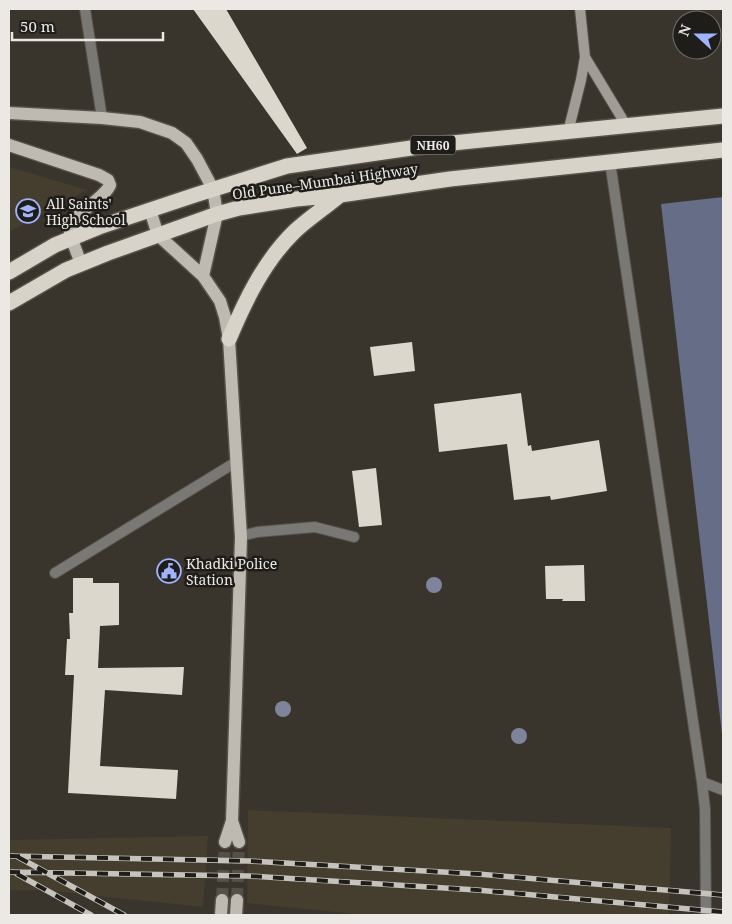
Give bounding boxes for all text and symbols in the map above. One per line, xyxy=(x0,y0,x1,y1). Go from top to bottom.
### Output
scale bar xyxy=(12,10,164,42)
north arrow xyxy=(672,10,722,60)
text: 50 m xyxy=(20,16,55,36)
text: N xyxy=(674,22,695,39)
road number: NH60 xyxy=(410,136,456,154)
street label: Old Pune–Mumbai Highway xyxy=(231,159,419,203)
place label: All Saints' High School xyxy=(46,194,126,229)
school or university icon: All Saints' High School xyxy=(15,198,41,224)
place label: Khadki Police Station xyxy=(186,554,277,589)
public building icon: Khadki Police Station xyxy=(156,558,182,584)

